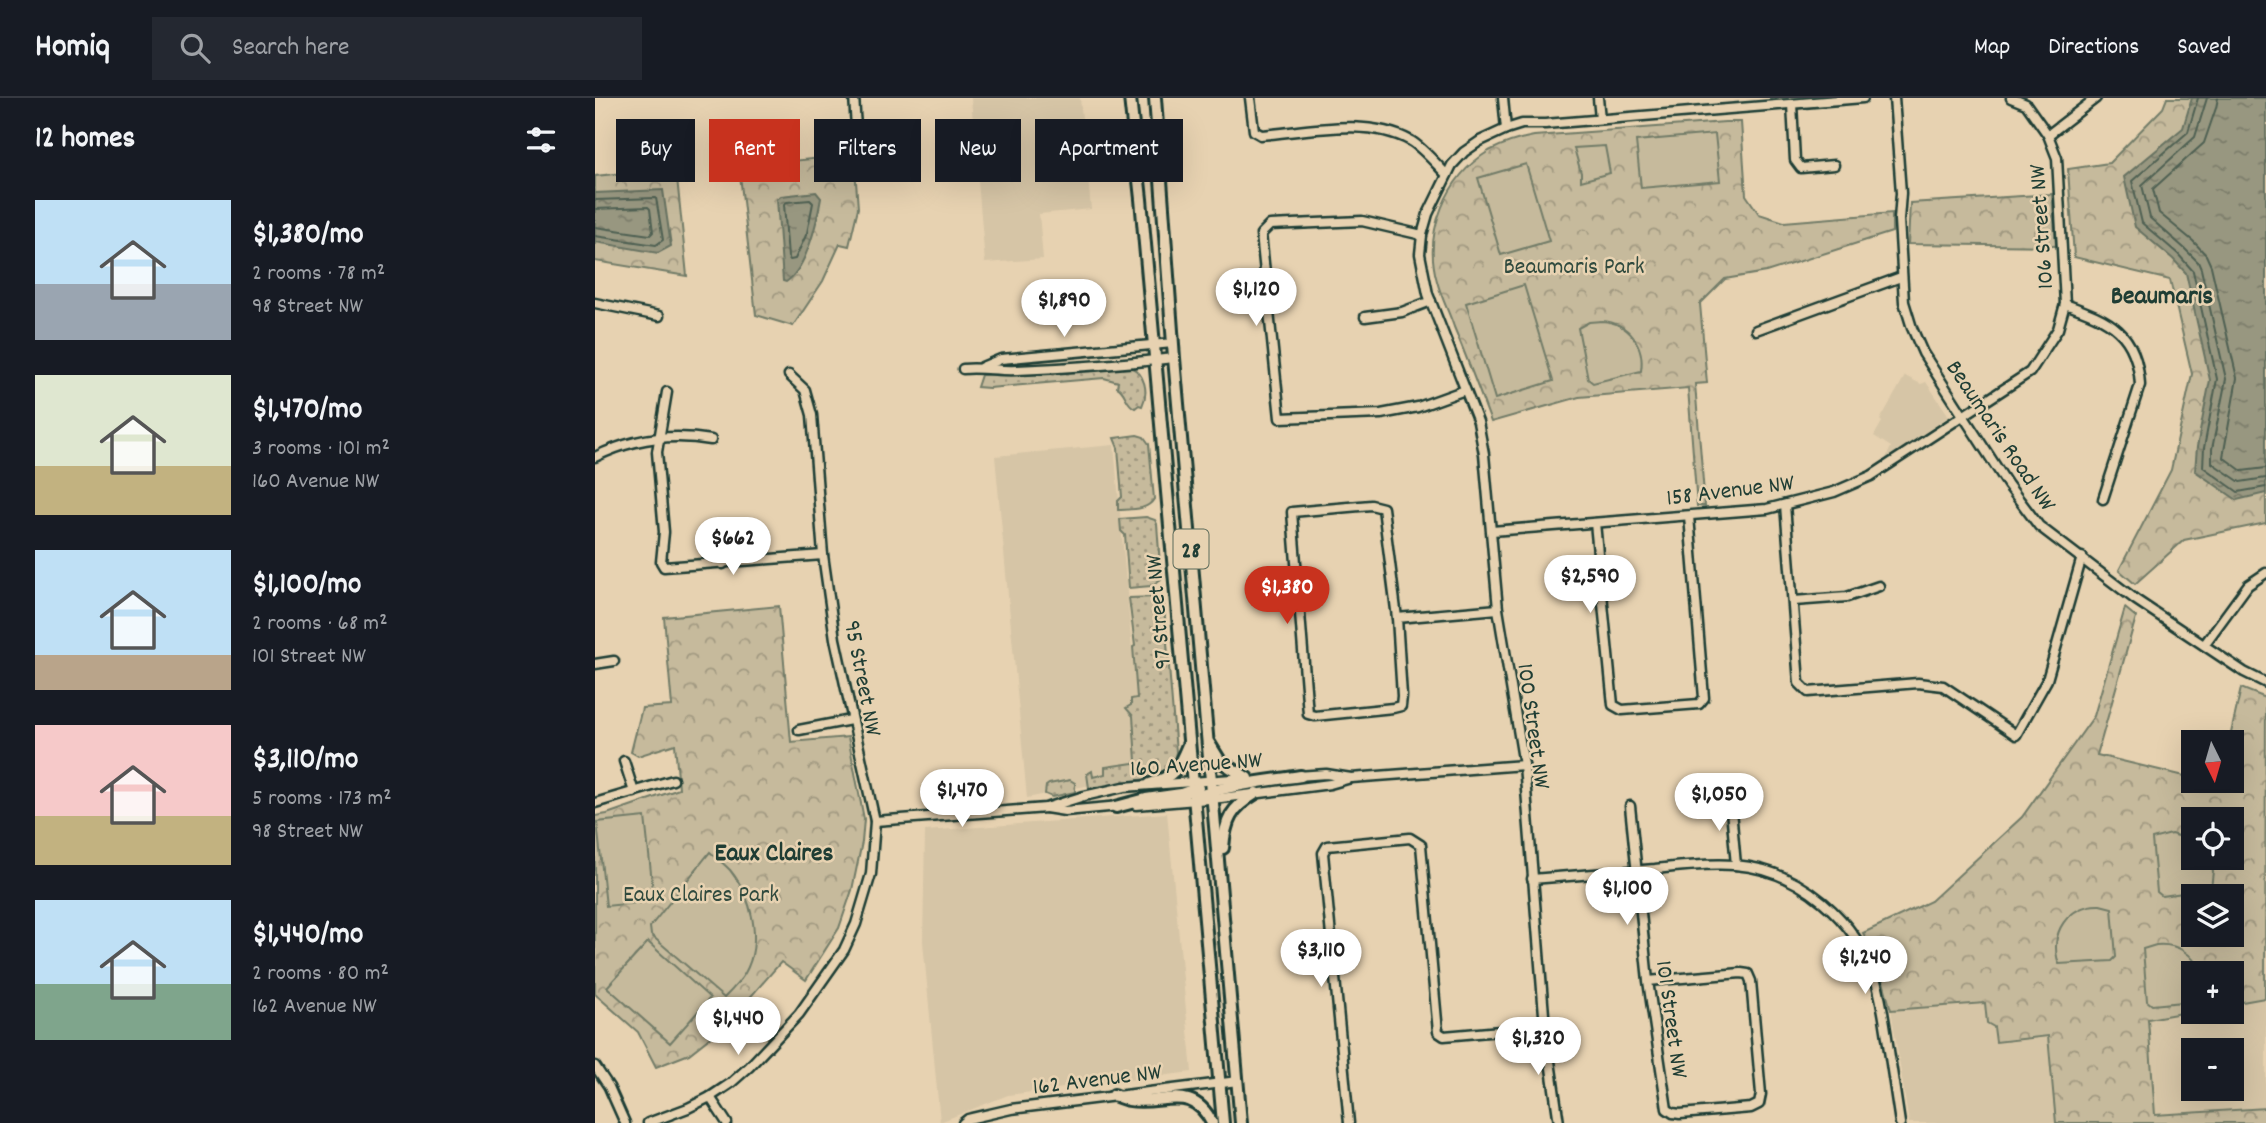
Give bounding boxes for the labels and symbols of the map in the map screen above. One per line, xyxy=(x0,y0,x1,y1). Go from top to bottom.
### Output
street label: 106 Street NW xyxy=(2022,163,2064,290)
park label: Beaumaris Park xyxy=(1503,251,1645,285)
pin: $1,120 xyxy=(1199,268,1313,328)
district label: Beaumaris xyxy=(2111,279,2213,316)
pin: $1,890 xyxy=(1007,280,1121,339)
street label: Beaumaris Road NW xyxy=(1936,354,2063,519)
street label: 158 Avenue NW xyxy=(1665,467,1796,517)
pin: $662 xyxy=(692,518,774,577)
road number: 28 xyxy=(1173,530,1209,569)
street label: 97 Street NW xyxy=(1138,553,1182,671)
pin: $2,590 xyxy=(1533,556,1647,615)
pin: $1,380 xyxy=(1230,566,1344,626)
street label: 95 Street NW xyxy=(833,618,889,739)
street label: 100 Street NW xyxy=(1506,661,1558,792)
north arrow xyxy=(2181,730,2243,793)
street label: 160 Avenue NW xyxy=(1129,744,1264,788)
pin: $1,470 xyxy=(905,770,1019,829)
pin: $1,050 xyxy=(1662,774,1776,833)
district label: Eaux Claires xyxy=(715,836,833,873)
pin: $1,100 xyxy=(1570,868,1684,927)
park label: Eaux Claires Park xyxy=(623,879,779,913)
pin: $3,110 xyxy=(1264,930,1378,989)
pin: $1,240 xyxy=(1808,936,1922,996)
street label: 101 Street NW xyxy=(1645,958,1695,1081)
pin: $1,440 xyxy=(681,998,795,1057)
pin: $1,320 xyxy=(1481,1018,1595,1077)
street label: 162 Avenue NW xyxy=(1031,1056,1164,1106)

